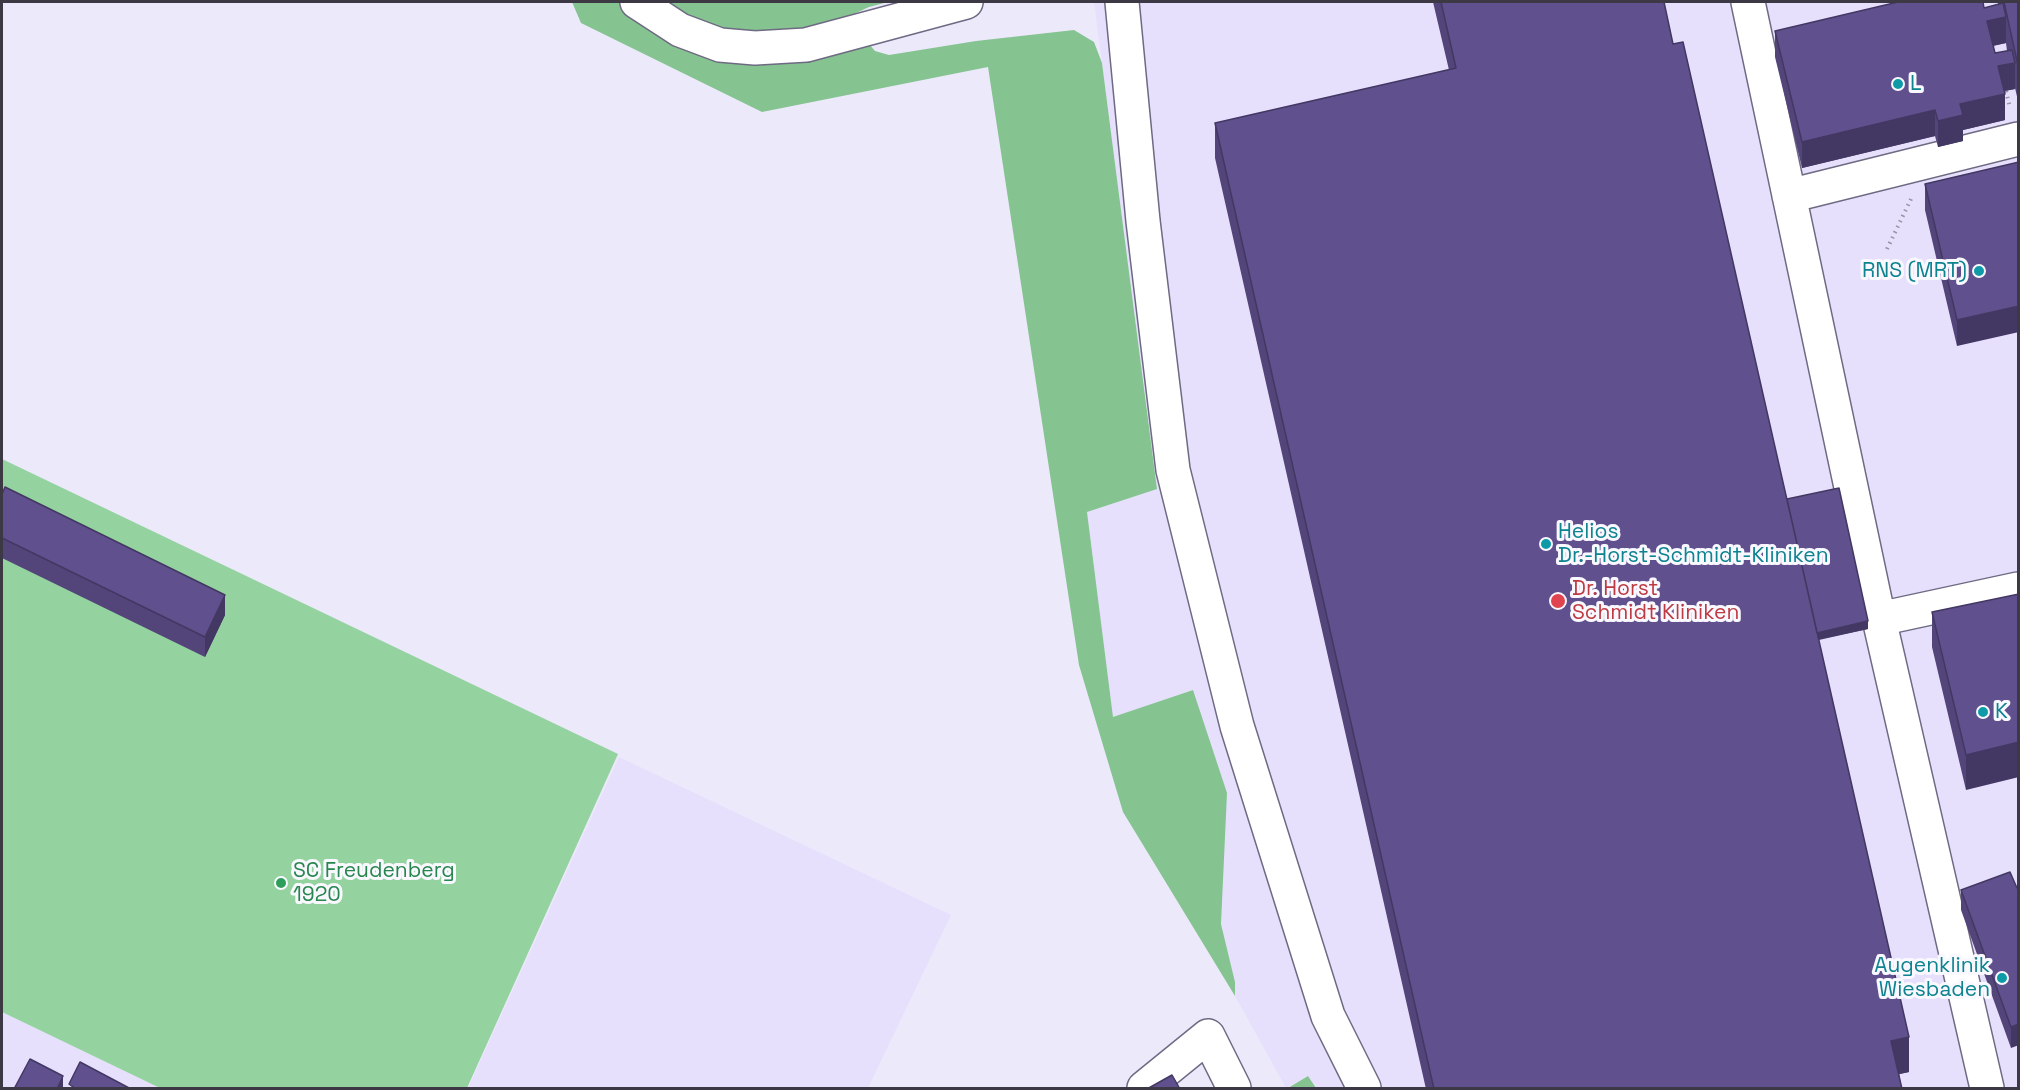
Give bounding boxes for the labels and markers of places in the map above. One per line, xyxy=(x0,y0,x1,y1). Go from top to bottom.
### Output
place label: L xyxy=(1910,71,1921,97)
marker: L xyxy=(1891,77,1905,91)
place label: RNS (MRT) xyxy=(1862,258,1967,284)
marker: RNS (MRT) xyxy=(1972,264,1986,278)
place label: Helios Dr.-Horst-Schmidt-Kliniken xyxy=(1558,519,1829,569)
marker: Helios Dr.-Horst-Schmidt-Kliniken xyxy=(1539,537,1553,551)
place label: Dr. Horst Schmidt Kliniken xyxy=(1572,576,1739,626)
marker: Dr. Horst Schmidt Kliniken xyxy=(1549,592,1567,610)
place label: K xyxy=(1995,699,2008,725)
marker: K xyxy=(1976,705,1990,719)
place label: SC Freudenberg 1920 xyxy=(293,858,455,908)
marker: SC Freudenberg 1920 xyxy=(274,876,288,890)
place label: Augenklinik Wiesbaden xyxy=(1874,953,1990,1003)
marker: Augenklinik Wiesbaden xyxy=(1995,971,2009,985)

